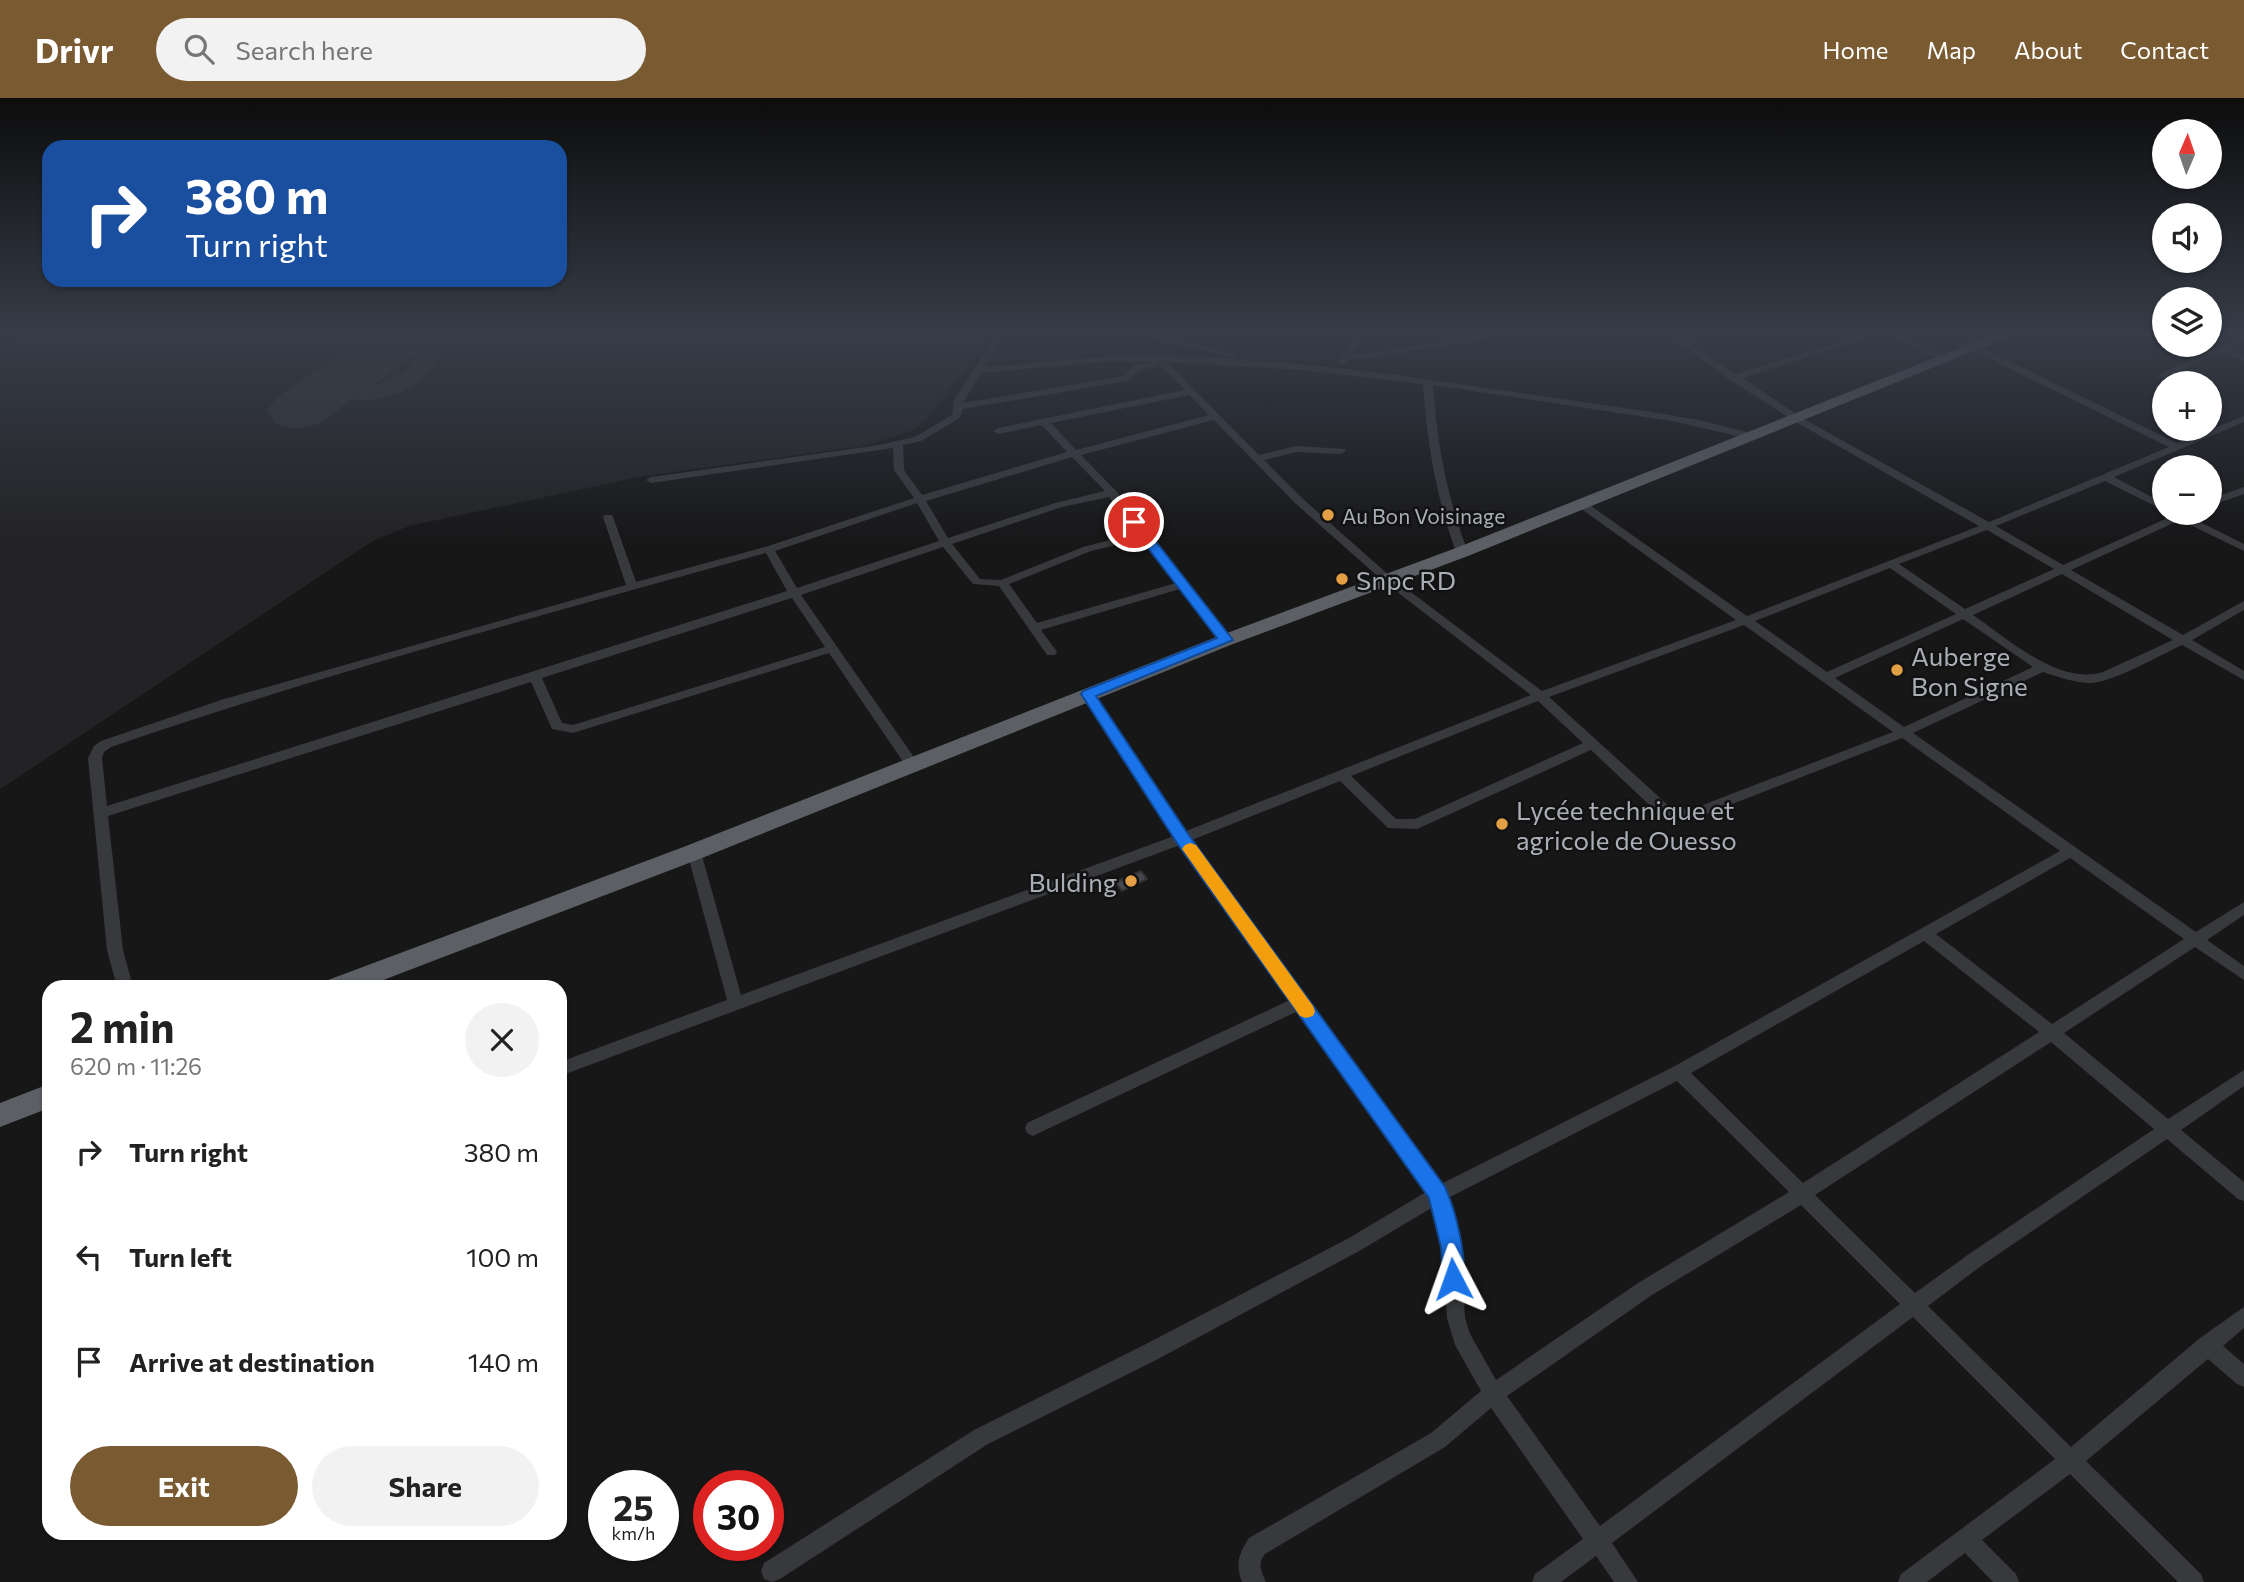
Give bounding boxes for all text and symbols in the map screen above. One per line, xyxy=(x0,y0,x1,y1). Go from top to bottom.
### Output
search box xyxy=(156,18,646,81)
text: Drivr xyxy=(35,29,114,70)
icon: search xyxy=(180,30,218,68)
text: Search here xyxy=(236,34,373,65)
text: Home xyxy=(1823,35,1889,64)
text: Map xyxy=(1927,35,1976,64)
text: About xyxy=(2014,35,2082,64)
text: Contact xyxy=(2120,35,2209,64)
north arrow xyxy=(2152,119,2222,189)
map controls xyxy=(2152,119,2222,525)
text: 380 m xyxy=(185,164,329,224)
icon: right xyxy=(70,168,161,259)
button: sound xyxy=(2152,203,2222,273)
text: Turn right xyxy=(185,224,328,264)
button: layers xyxy=(2152,287,2222,357)
button: + xyxy=(2152,371,2222,441)
button: − xyxy=(2152,455,2222,525)
pin xyxy=(1104,492,1164,552)
icon: arrive xyxy=(1115,503,1153,541)
place label: Au Bon Voisinage xyxy=(1342,503,1505,528)
marker: Au Bon Voisinage xyxy=(1320,507,1336,523)
place label: Snpc RD xyxy=(1356,564,1456,595)
marker: Snpc RD xyxy=(1334,571,1350,587)
place label: Auberge Bon Signe xyxy=(1911,640,2028,701)
marker: Auberge Bon Signe xyxy=(1889,662,1905,678)
place label: Lycée technique et agricole de Ouesso xyxy=(1516,794,1737,855)
marker: Lycée technique et agricole de Ouesso xyxy=(1494,816,1510,832)
place label: Bulding xyxy=(1028,866,1117,897)
marker: Bulding xyxy=(1123,873,1139,889)
text: 2 min xyxy=(70,1000,175,1052)
button: close xyxy=(465,1003,539,1077)
text: 620 m · 11:26 xyxy=(70,1052,202,1080)
icon: right xyxy=(70,1133,108,1171)
text: Turn right xyxy=(129,1136,248,1167)
text: 380 m xyxy=(464,1136,539,1167)
icon: left xyxy=(70,1238,108,1276)
text: Turn left xyxy=(129,1241,232,1272)
text: 100 m xyxy=(466,1241,539,1272)
position arrow xyxy=(1416,1242,1490,1316)
icon: arrive xyxy=(70,1343,108,1381)
text: Arrive at destination xyxy=(129,1346,375,1377)
text: 140 m xyxy=(468,1346,539,1377)
button: Exit xyxy=(70,1446,298,1526)
button: Share xyxy=(312,1446,539,1526)
speed limit sign: 30 xyxy=(693,1470,784,1561)
text: 25 xyxy=(613,1485,654,1528)
text: km/h xyxy=(612,1522,655,1544)

